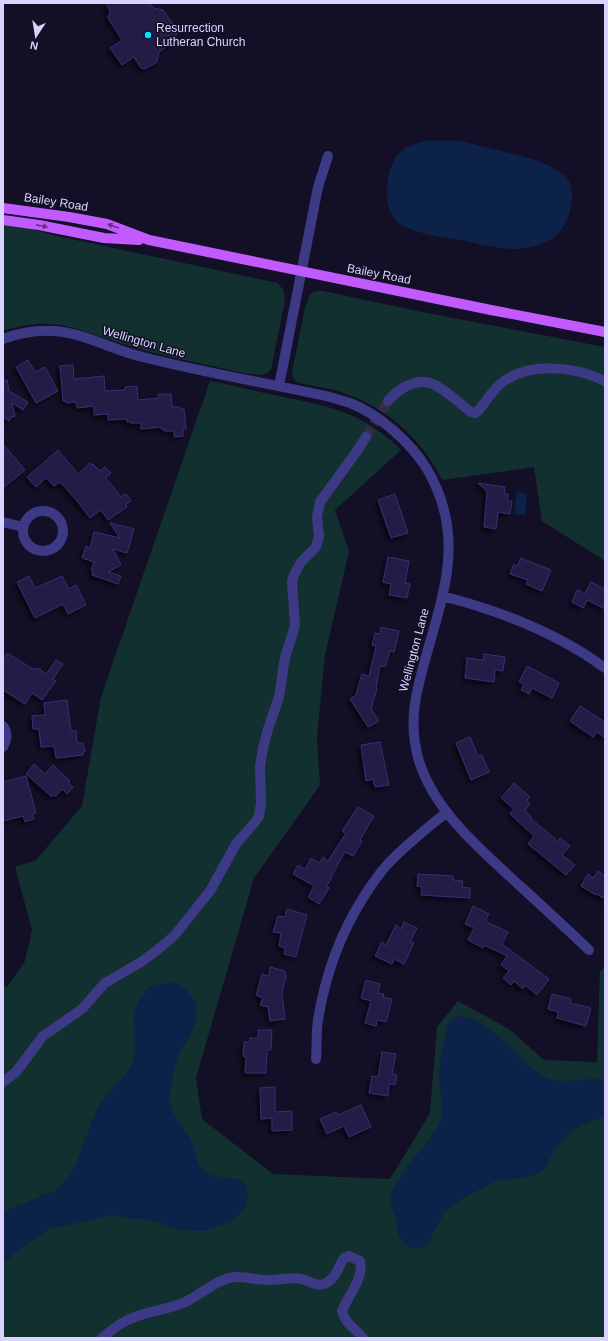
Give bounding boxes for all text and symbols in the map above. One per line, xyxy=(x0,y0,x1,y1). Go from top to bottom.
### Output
north arrow xyxy=(16,16,56,56)
place label: Resurrection Lutheran Church xyxy=(156,21,245,49)
marker: Resurrection Lutheran Church xyxy=(143,30,153,40)
text: N xyxy=(29,39,39,52)
street label: Bailey Road xyxy=(23,190,89,214)
one-way arrow xyxy=(35,223,48,229)
one-way arrow xyxy=(106,223,118,229)
street label: Bailey Road xyxy=(346,261,412,287)
street label: Wellington Lane xyxy=(101,323,187,361)
street label: Wellington Lane xyxy=(396,606,432,693)

